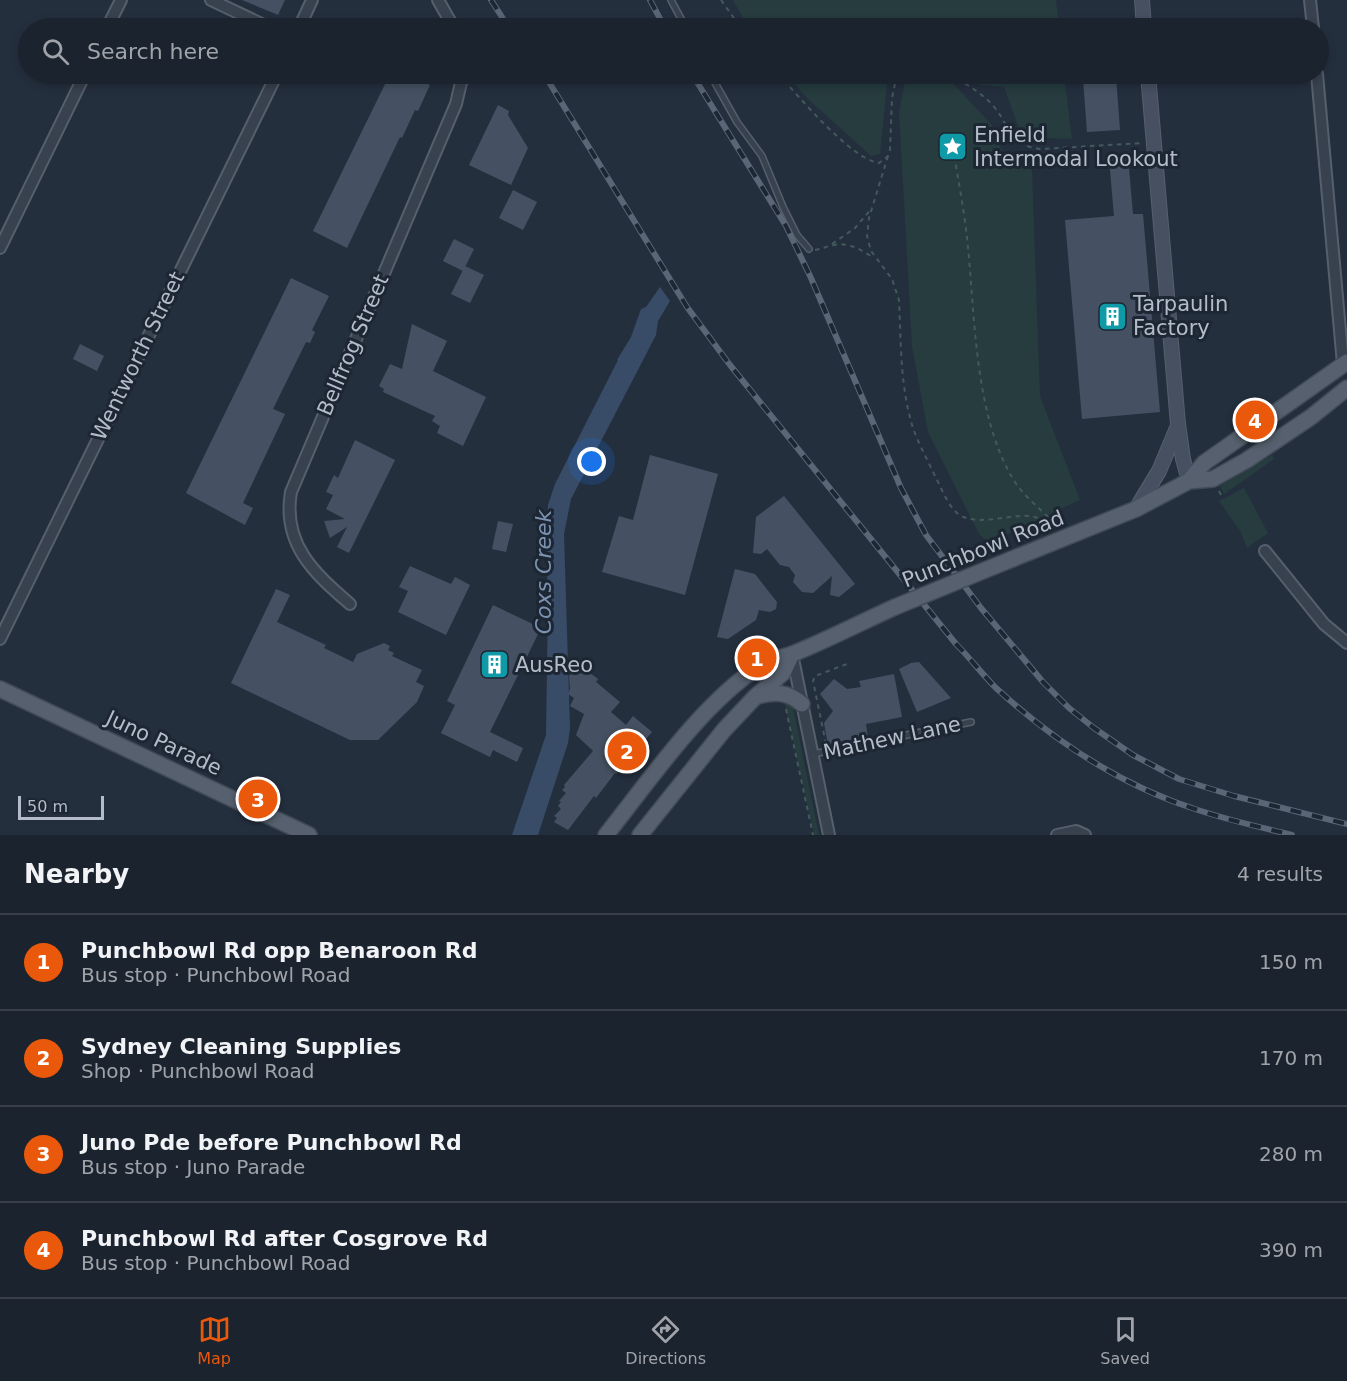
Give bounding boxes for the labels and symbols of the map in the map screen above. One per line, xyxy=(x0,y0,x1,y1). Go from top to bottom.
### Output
place label: Enfield Intermodal Lookout xyxy=(974,123,1178,171)
place icon: Enfield Intermodal Lookout xyxy=(937,131,969,163)
street label: Wentworth Street xyxy=(87,268,189,444)
street label: Bellfrog Street xyxy=(312,271,394,419)
place label: Tarpaulin Factory xyxy=(1132,292,1228,340)
building icon: Tarpaulin Factory xyxy=(1096,300,1128,332)
pin: 4 xyxy=(1236,398,1274,442)
your location xyxy=(577,447,606,476)
street label: Punchbowl Road xyxy=(899,506,1067,592)
water label: Coxs Creek xyxy=(531,508,556,634)
pin: 1 xyxy=(738,636,777,680)
building icon: AusReo xyxy=(478,649,510,681)
place label: AusReo xyxy=(515,653,593,677)
street label: Juno Parade xyxy=(101,705,226,780)
street label: Mathew Lane xyxy=(821,712,963,764)
pin: 2 xyxy=(608,728,646,774)
pin: 3 xyxy=(238,776,278,822)
scale bar xyxy=(18,793,104,820)

